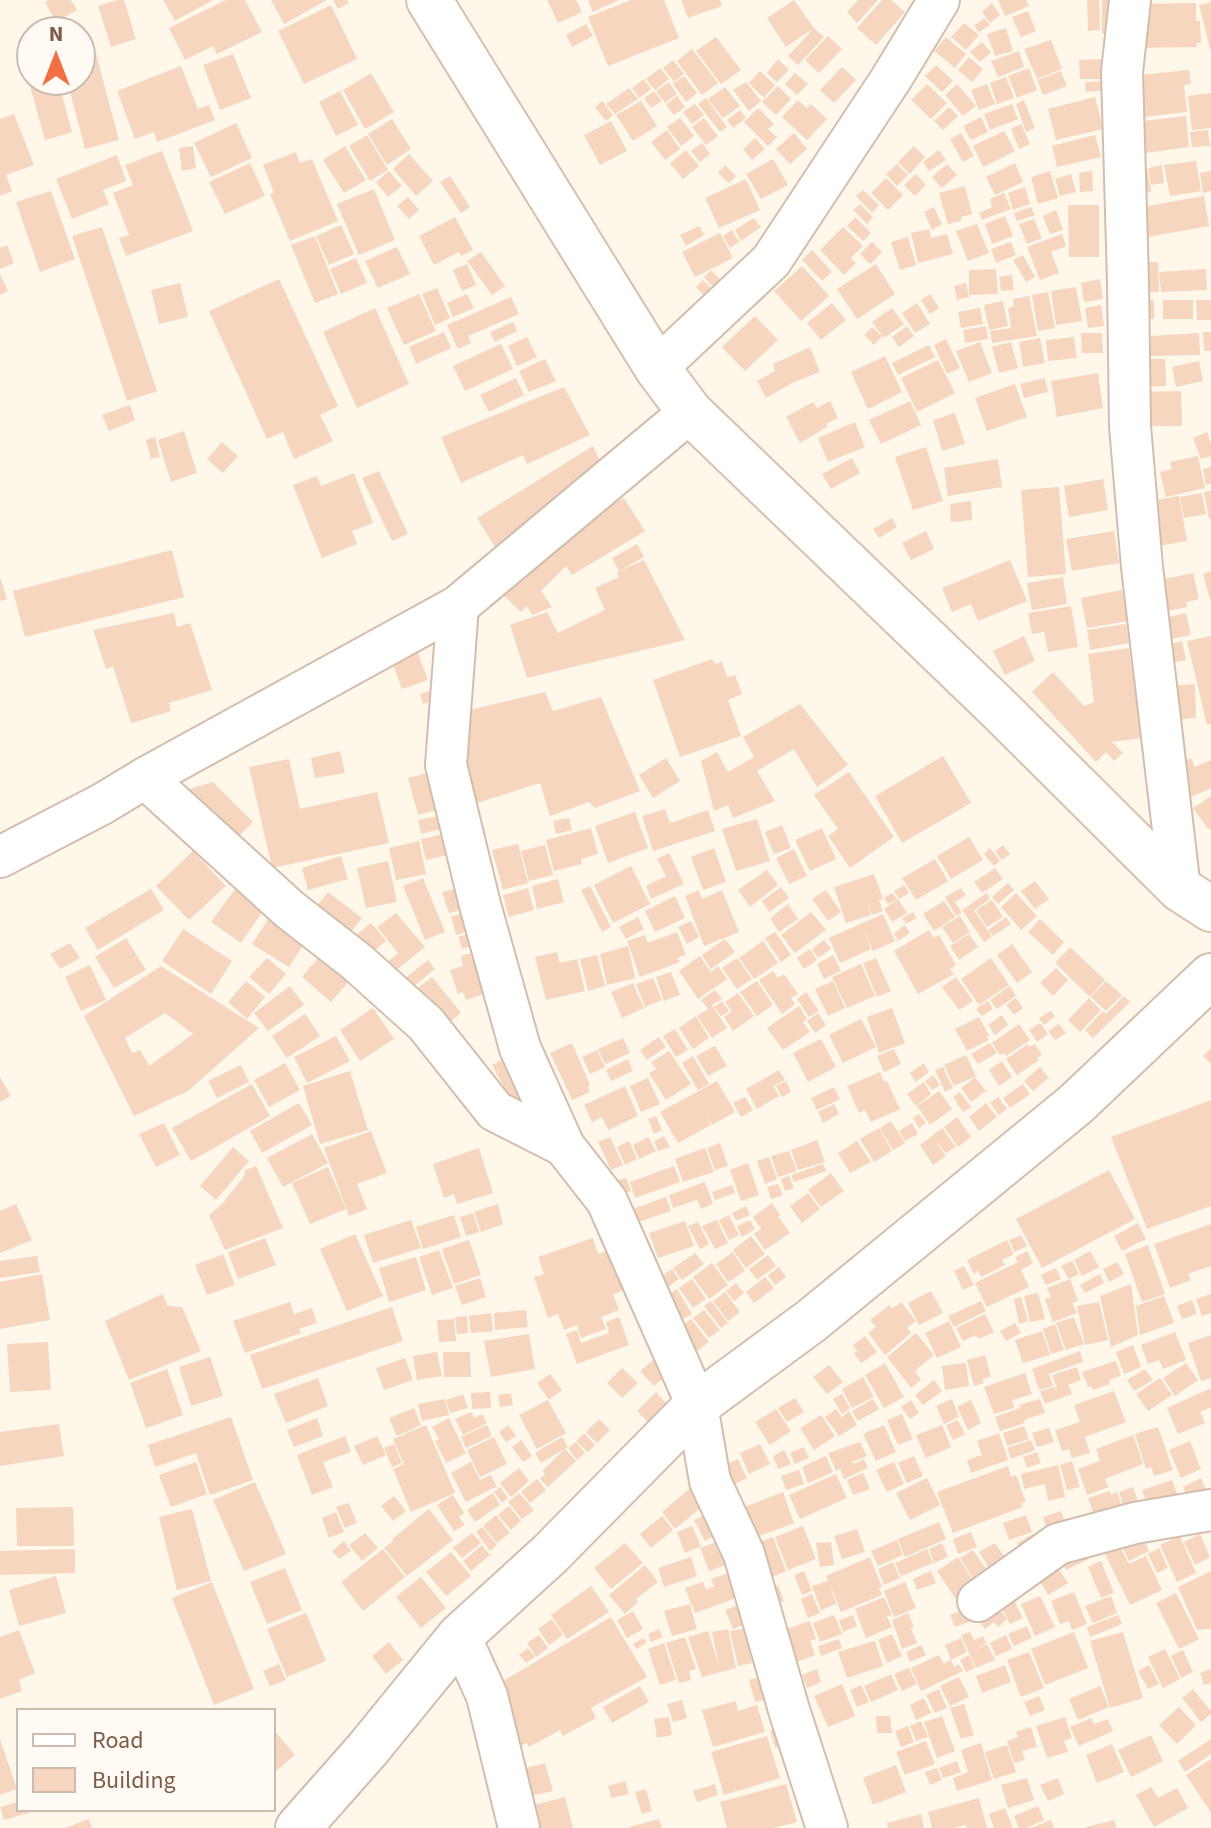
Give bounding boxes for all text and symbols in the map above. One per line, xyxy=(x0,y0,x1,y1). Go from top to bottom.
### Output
north arrow xyxy=(16,16,96,96)
text: N xyxy=(49,18,63,50)
legend xyxy=(16,1708,276,1812)
text: Road xyxy=(92,1723,144,1758)
text: Building xyxy=(92,1763,176,1798)

